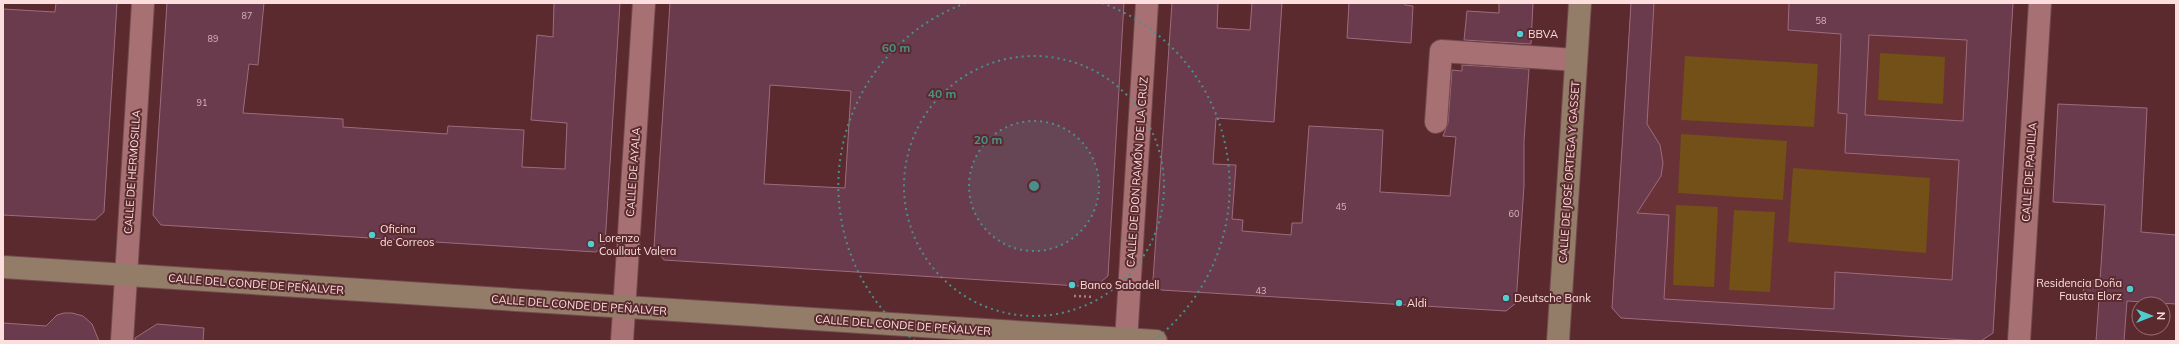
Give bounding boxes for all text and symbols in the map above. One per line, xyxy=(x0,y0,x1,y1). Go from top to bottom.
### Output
house number: 87 xyxy=(242,10,252,21)
house number: 58 xyxy=(1816,15,1826,26)
place label: BBVA xyxy=(1528,27,1558,41)
marker: BBVA xyxy=(1515,29,1525,39)
house number: 89 xyxy=(208,33,218,44)
text: 60 m xyxy=(882,40,910,55)
street label: CALLE DE DON RAMÓN DE LA CRUZ xyxy=(1123,76,1151,268)
street label: CALLE DE JOSÉ ORTEGA Y GASSET xyxy=(1556,80,1582,264)
text: 40 m xyxy=(928,86,956,101)
house number: 91 xyxy=(197,97,207,108)
street label: CALLE DE HERMOSILLA xyxy=(121,110,143,234)
street label: CALLE DE PADILLA xyxy=(2019,122,2039,222)
street label: CALLE DE AYALA xyxy=(623,127,643,217)
text: 20 m xyxy=(974,132,1002,147)
centre of rings xyxy=(1027,179,1041,193)
house number: 45 xyxy=(1336,201,1347,212)
house number: 60 xyxy=(1509,208,1519,219)
place label: Oficina de Correos xyxy=(380,222,435,249)
marker: Oficina de Correos xyxy=(367,230,377,240)
place label: Lorenzo Coullaut Valera xyxy=(599,231,676,258)
marker: Lorenzo Coullaut Valera xyxy=(586,239,596,249)
street label: CALLE DEL CONDE DE PEÑALVER xyxy=(168,271,345,297)
place label: Residencia Doña Fausta Elorz xyxy=(2036,276,2122,303)
place label: Banco Sabadell xyxy=(1080,278,1160,292)
marker: Banco Sabadell xyxy=(1067,280,1077,290)
marker: Residencia Doña Fausta Elorz xyxy=(2125,284,2135,294)
house number: 43 xyxy=(1256,285,1266,296)
place label: Deutsche Bank xyxy=(1514,291,1591,305)
street label: CALLE DEL CONDE DE PEÑALVER xyxy=(491,292,668,318)
marker: Deutsche Bank xyxy=(1501,293,1511,303)
place label: Aldi xyxy=(1407,296,1427,310)
north arrow xyxy=(2131,296,2171,336)
marker: Aldi xyxy=(1394,298,1404,308)
street label: CALLE DEL CONDE DE PEÑALVER xyxy=(815,312,992,338)
text: N xyxy=(2154,312,2168,320)

